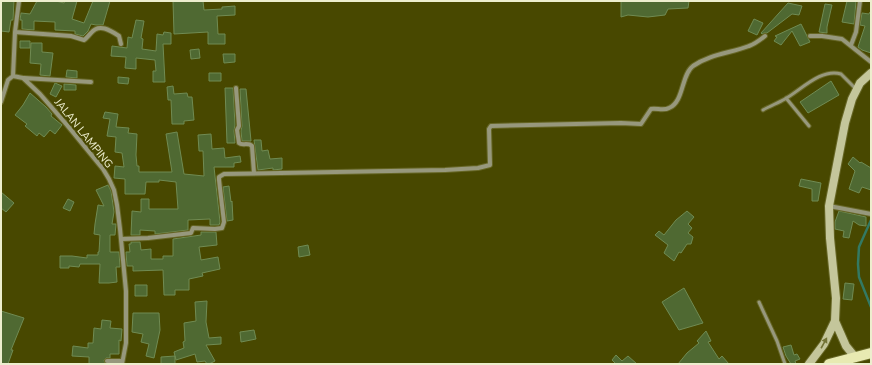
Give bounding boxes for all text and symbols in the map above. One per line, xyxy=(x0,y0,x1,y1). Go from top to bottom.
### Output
street label: JALAN LAMPING xyxy=(50,95,116,171)
one-way arrow xyxy=(820,338,827,349)

